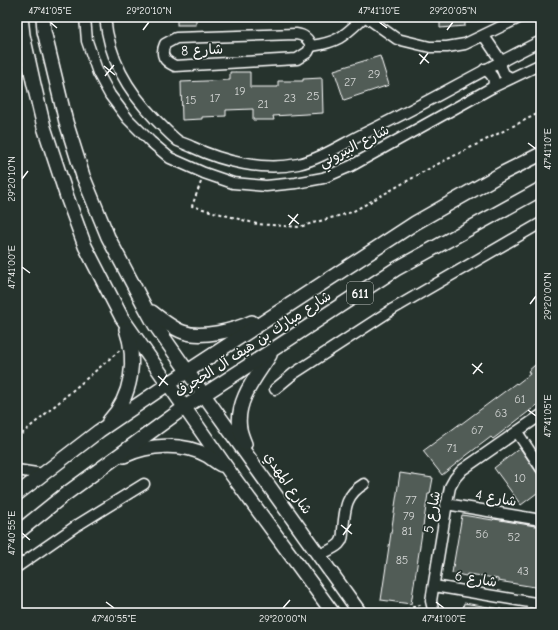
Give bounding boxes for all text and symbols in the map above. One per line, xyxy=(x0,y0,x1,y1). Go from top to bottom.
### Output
text: 47°41'05"E xyxy=(28,5,72,17)
text: 29°20'10"N xyxy=(126,5,172,17)
text: 47°41'10"E xyxy=(358,5,400,17)
text: 29°20'05"N xyxy=(429,5,477,17)
street label: شارع 8 xyxy=(180,40,224,61)
house number: 29 xyxy=(368,67,380,81)
house number: 27 xyxy=(344,75,356,89)
house number: 19 xyxy=(234,84,246,98)
house number: 25 xyxy=(307,89,319,103)
house number: 17 xyxy=(210,91,221,105)
house number: 23 xyxy=(284,91,296,105)
house number: 15 xyxy=(185,93,197,107)
house number: 21 xyxy=(257,97,269,111)
street label: شارع البيروني xyxy=(316,121,394,175)
text: 47°41'10"E xyxy=(542,128,554,170)
text: 29°20'10"N xyxy=(6,156,18,202)
text: 47°41'00"E xyxy=(6,245,18,289)
text: 29°20'00"N xyxy=(542,272,554,320)
road number: 611 xyxy=(347,282,373,304)
street label: شارع مبارك بن هيف آل الحجرف xyxy=(172,287,335,402)
house number: 61 xyxy=(514,392,526,406)
text: 47°41'05"E xyxy=(542,394,554,438)
house number: 63 xyxy=(495,406,507,420)
house number: 67 xyxy=(471,423,483,437)
house number: 71 xyxy=(447,441,457,455)
street label: شارع المهدي xyxy=(259,449,316,518)
house number: 10 xyxy=(514,471,526,485)
street label: شارع 4 xyxy=(474,486,518,511)
street label: شارع 5 xyxy=(420,490,445,535)
house number: 77 xyxy=(405,493,417,507)
house number: 79 xyxy=(403,509,415,523)
text: 47°40'55"E xyxy=(6,511,18,555)
house number: 81 xyxy=(402,524,413,538)
house number: 56 xyxy=(475,527,489,541)
house number: 52 xyxy=(508,530,520,544)
house number: 85 xyxy=(396,553,408,567)
house number: 43 xyxy=(517,564,529,578)
street label: شارع 6 xyxy=(453,567,498,592)
text: 47°40'55"E xyxy=(92,613,136,625)
text: 29°20'00"N xyxy=(259,613,307,625)
text: 47°41'00"E xyxy=(422,613,466,625)

